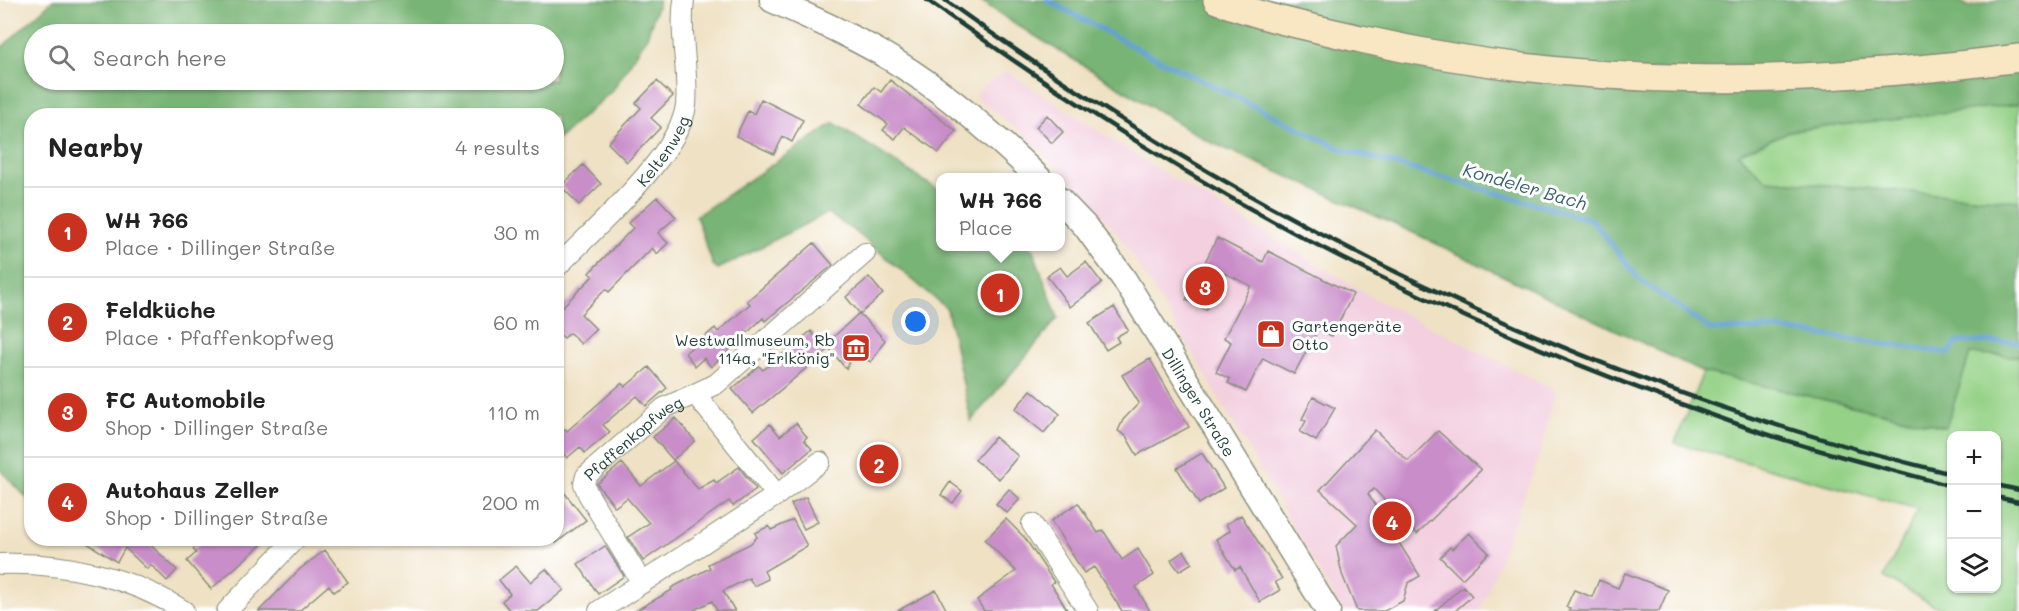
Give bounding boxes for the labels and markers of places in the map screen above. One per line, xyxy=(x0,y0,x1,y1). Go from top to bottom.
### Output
pin: 3 xyxy=(1186,264,1224,308)
pin: 1 xyxy=(980,270,1020,316)
place label: Gartengeräte Otto xyxy=(1292,315,1402,354)
shop icon: Gartengeräte Otto xyxy=(1255,318,1287,350)
place label: Westwallmuseum, Rb 114a, "Erlkönig" xyxy=(675,329,835,368)
museum icon: Westwallmuseum, Rb 114a, "Erlkönig" xyxy=(840,332,872,364)
pin: 2 xyxy=(860,442,898,486)
pin: 4 xyxy=(1372,498,1412,544)

